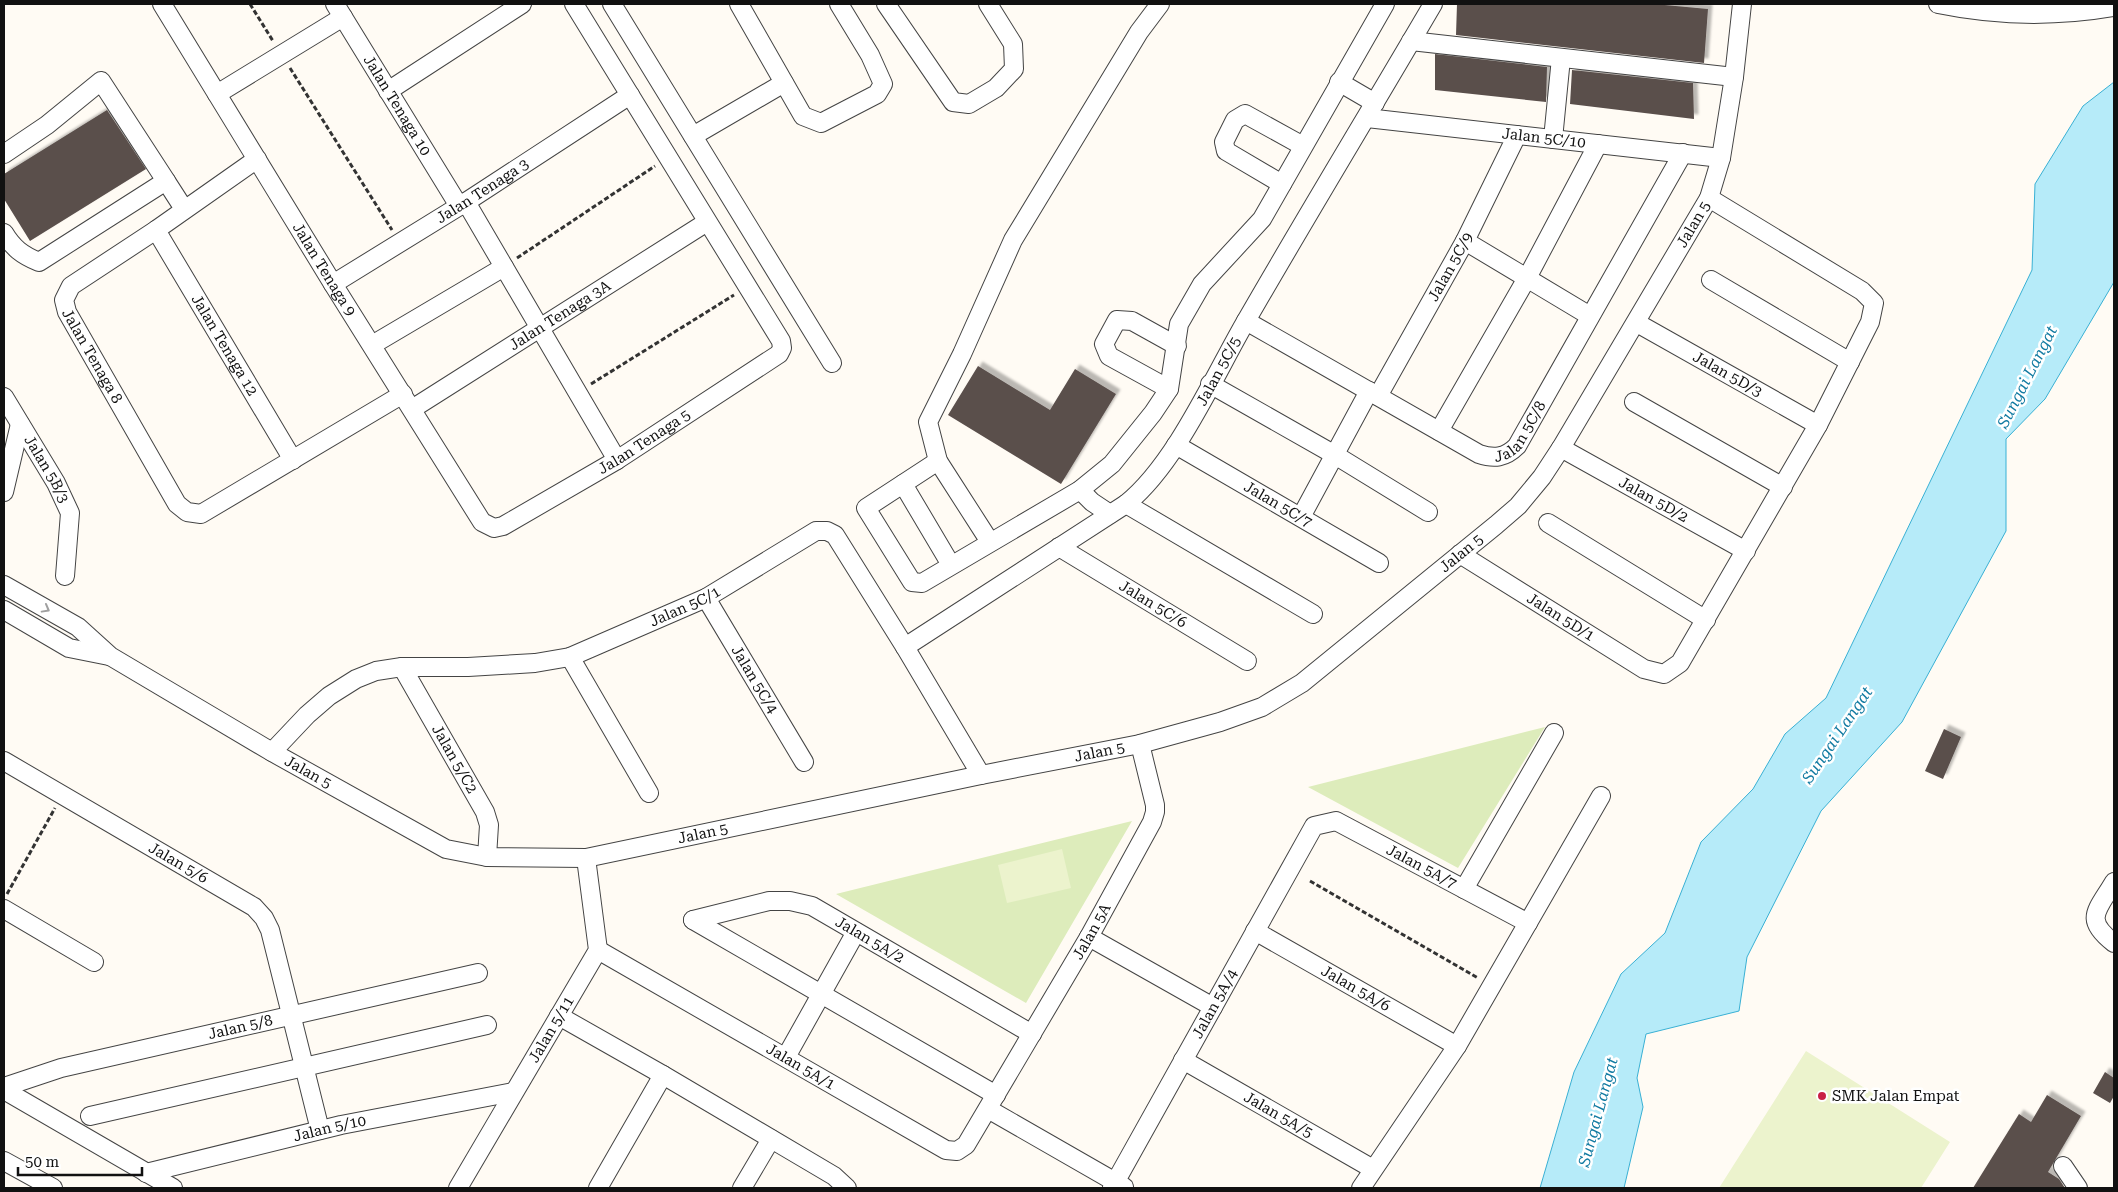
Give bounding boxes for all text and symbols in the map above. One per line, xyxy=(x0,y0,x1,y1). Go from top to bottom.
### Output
street label: Jalan Tenaga 10 xyxy=(360,52,435,159)
street label: Jalan 5C/10 xyxy=(1501,124,1587,152)
street label: Jalan Tenaga 3 xyxy=(433,155,532,227)
street label: Jalan 5 xyxy=(1673,198,1714,251)
street label: Jalan Tenaga 9 xyxy=(289,219,360,319)
street label: Jalan 5C/9 xyxy=(1424,230,1477,304)
street label: Jalan Tenaga 3A xyxy=(506,276,614,354)
street label: Jalan Tenaga 12 xyxy=(187,291,262,399)
street label: Jalan Tenaga 8 xyxy=(58,305,126,407)
water label: Sungai Langat xyxy=(1993,323,2061,432)
street label: Jalan 5C/5 xyxy=(1193,333,1244,409)
street label: Jalan 5D/3 xyxy=(1690,347,1765,401)
street label: Jalan 5C/8 xyxy=(1493,398,1550,466)
street label: Jalan Tenaga 5 xyxy=(595,405,694,478)
street label: Jalan 5B/3 xyxy=(20,432,73,506)
street label: Jalan 5D/2 xyxy=(1616,473,1691,526)
street label: Jalan 5C/7 xyxy=(1241,477,1315,531)
street label: Jalan 5 xyxy=(1436,530,1487,576)
street label: Jalan 5C/6 xyxy=(1116,577,1190,631)
street label: Jalan 5C/1 xyxy=(647,582,724,630)
street label: Jalan 5D/1 xyxy=(1524,589,1598,645)
one-way arrow xyxy=(41,603,50,613)
street label: Jalan 5C/4 xyxy=(728,642,782,717)
water label: Sungai Langat xyxy=(1797,683,1876,788)
street label: Jalan 5/C2 xyxy=(428,721,481,796)
street label: Jalan 5 xyxy=(1073,738,1126,766)
street label: Jalan 5 xyxy=(282,752,335,792)
street label: Jalan 5 xyxy=(676,819,730,847)
street label: Jalan 5/6 xyxy=(146,839,211,887)
street label: Jalan 5A/7 xyxy=(1383,841,1460,892)
street label: Jalan 5A xyxy=(1069,900,1115,963)
street label: Jalan 5A/2 xyxy=(832,913,908,967)
street label: Jalan 5A/6 xyxy=(1318,962,1394,1015)
street label: Jalan 5A/4 xyxy=(1188,965,1242,1042)
street label: Jalan 5/11 xyxy=(525,993,578,1066)
street label: Jalan 5/8 xyxy=(206,1011,274,1043)
street label: Jalan 5A/1 xyxy=(763,1040,839,1093)
water label: Sungai Langat xyxy=(1574,1055,1622,1170)
place label: SMK Jalan Empat xyxy=(1832,1087,1960,1105)
street label: Jalan 5A/5 xyxy=(1241,1088,1316,1142)
marker: SMK Jalan Empat xyxy=(1816,1090,1828,1102)
street label: Jalan 5/10 xyxy=(291,1111,367,1145)
scale bar xyxy=(18,1144,141,1176)
text: 50 m xyxy=(25,1153,60,1171)

